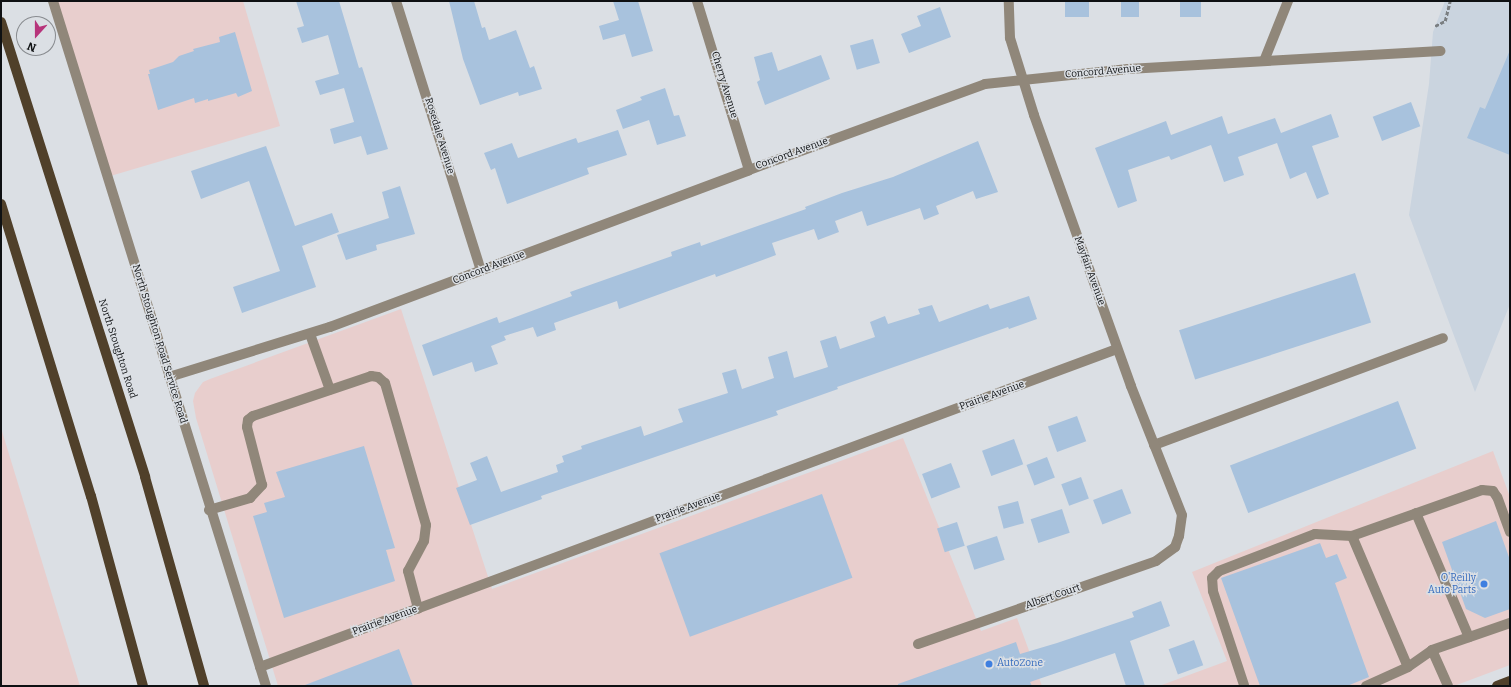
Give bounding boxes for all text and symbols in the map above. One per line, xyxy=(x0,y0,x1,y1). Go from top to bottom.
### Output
north arrow xyxy=(16,16,56,56)
text: N xyxy=(26,39,38,54)
street label: Cherry Avenue xyxy=(708,50,740,120)
street label: Concord Avenue xyxy=(1065,63,1141,81)
street label: Rosedale Avenue xyxy=(422,96,456,176)
street label: Concord Avenue xyxy=(754,135,830,173)
street label: Mayfair Avenue xyxy=(1071,235,1107,307)
street label: Concord Avenue xyxy=(451,249,527,287)
street label: North Stoughton Road Service Road xyxy=(129,263,189,425)
street label: North Stoughton Road xyxy=(95,298,139,400)
street label: Prairie Avenue xyxy=(958,379,1026,413)
street label: Prairie Avenue xyxy=(654,491,722,525)
place label: O'Reilly Auto Parts xyxy=(1428,572,1476,596)
marker: O'Reilly Auto Parts xyxy=(1479,579,1489,589)
street label: Albert Court xyxy=(1024,582,1082,612)
street label: Prairie Avenue xyxy=(351,604,419,638)
place label: AutoZone xyxy=(997,658,1043,670)
marker: AutoZone xyxy=(984,659,994,669)

